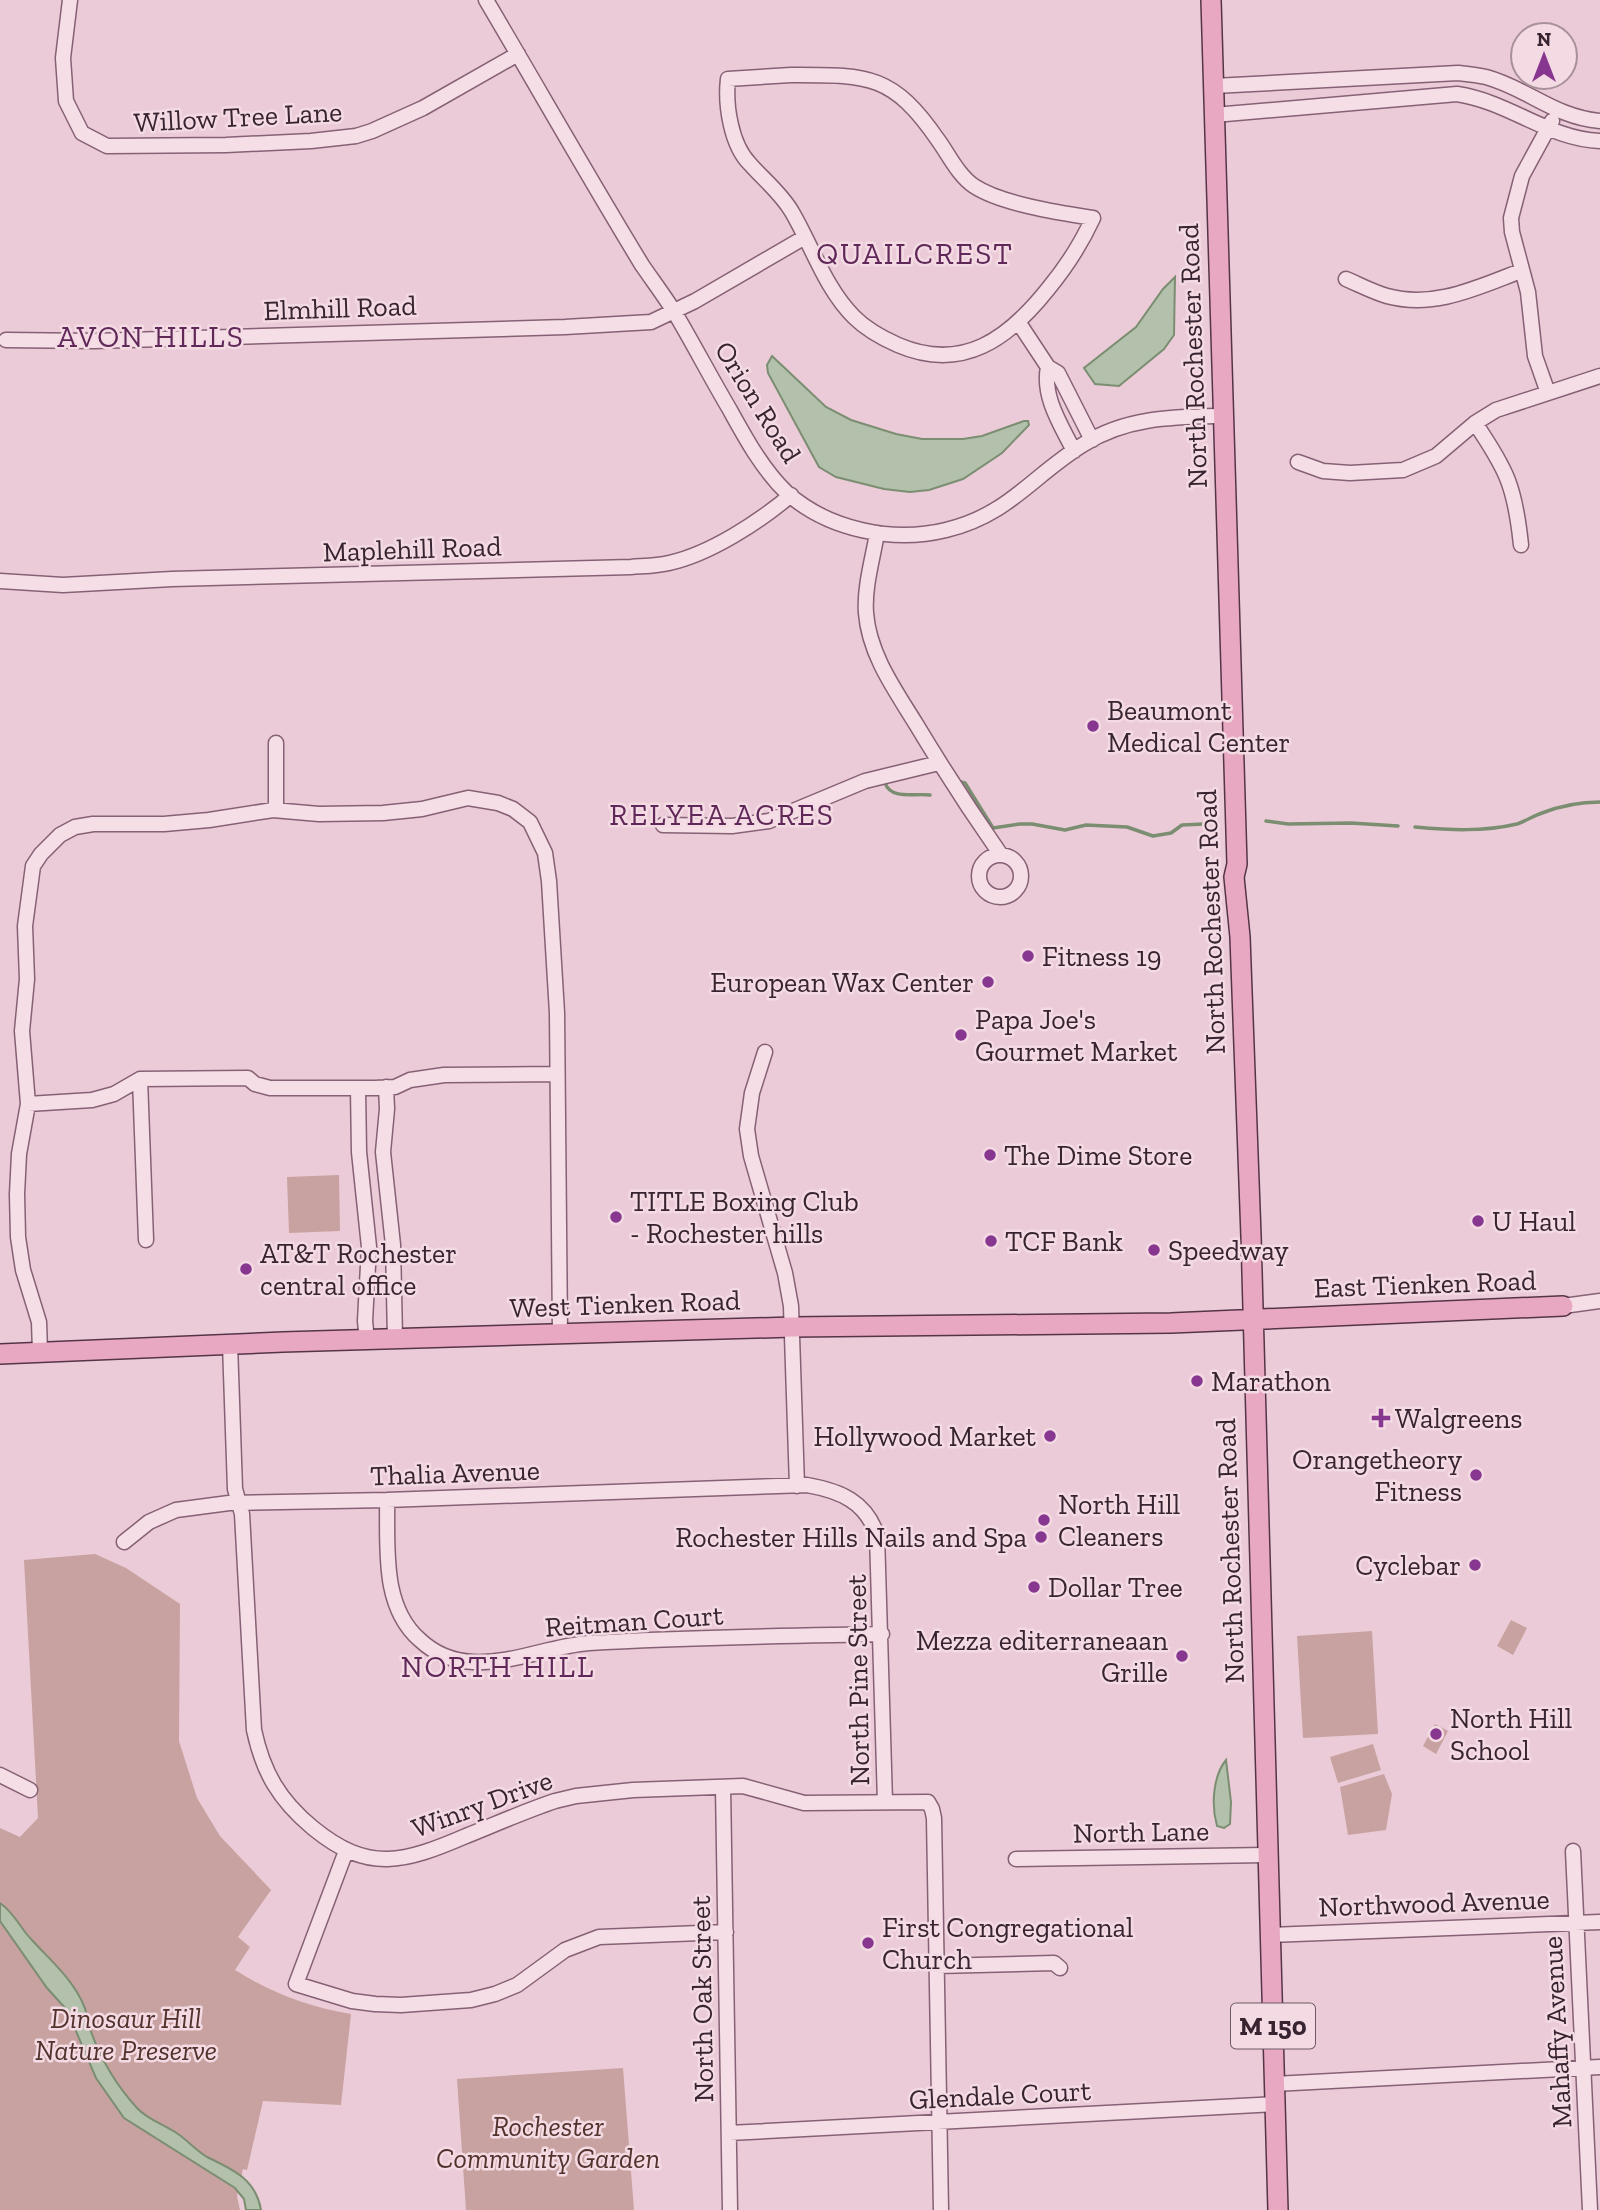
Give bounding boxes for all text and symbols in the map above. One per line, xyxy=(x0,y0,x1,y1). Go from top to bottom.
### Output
north arrow xyxy=(1509,21,1579,91)
text: N xyxy=(1537,28,1551,51)
street label: Willow Tree Lane xyxy=(133,95,343,139)
street label: North Rochester Road xyxy=(1172,223,1214,489)
district label: QUAILCREST xyxy=(816,236,1014,272)
street label: Elmhill Road xyxy=(263,289,417,327)
district label: AVON HILLS xyxy=(57,319,245,355)
street label: Orion Road xyxy=(708,335,808,469)
street label: Maplehill Road xyxy=(322,529,502,569)
place label: Beaumont Medical Center xyxy=(1107,694,1290,759)
marker: Beaumont Medical Center xyxy=(1085,718,1101,734)
street label: North Rochester Road xyxy=(1190,789,1232,1055)
district label: RELYEA ACRES xyxy=(609,797,835,833)
place label: Fitness 19 xyxy=(1042,940,1162,973)
marker: Fitness 19 xyxy=(1020,948,1036,964)
place label: European Wax Center xyxy=(710,966,974,999)
marker: European Wax Center xyxy=(980,974,996,990)
place label: Papa Joe's Gourmet Market xyxy=(975,1003,1178,1068)
marker: Papa Joe's Gourmet Market xyxy=(953,1027,969,1043)
place label: The Dime Store xyxy=(1004,1139,1192,1172)
marker: The Dime Store xyxy=(982,1147,998,1163)
place label: TITLE Boxing Club - Rochester hills xyxy=(630,1185,859,1250)
place label: U Haul xyxy=(1492,1205,1576,1238)
marker: TITLE Boxing Club - Rochester hills xyxy=(608,1209,624,1225)
marker: U Haul xyxy=(1470,1213,1486,1229)
place label: TCF Bank xyxy=(1005,1225,1123,1258)
marker: TCF Bank xyxy=(983,1233,999,1249)
place label: Speedway xyxy=(1168,1234,1289,1267)
place label: AT&T Rochester central office xyxy=(260,1237,457,1302)
marker: Speedway xyxy=(1146,1242,1162,1258)
marker: AT&T Rochester central office xyxy=(238,1261,254,1277)
street label: East Tienken Road xyxy=(1313,1264,1537,1304)
street label: West Tienken Road xyxy=(509,1283,741,1325)
place label: Marathon xyxy=(1211,1365,1331,1398)
marker: Marathon xyxy=(1189,1373,1205,1389)
place label: Walgreens xyxy=(1395,1402,1523,1435)
marker: Walgreens xyxy=(1373,1410,1389,1426)
street label: North Rochester Road xyxy=(1209,1418,1251,1684)
place label: Hollywood Market xyxy=(814,1420,1037,1453)
marker: Hollywood Market xyxy=(1042,1428,1058,1444)
place label: Orangetheory Fitness xyxy=(1292,1443,1463,1508)
street label: Thalia Avenue xyxy=(370,1454,540,1492)
marker: Orangetheory Fitness xyxy=(1468,1467,1484,1483)
place label: North Hill Cleaners xyxy=(1058,1488,1180,1553)
marker: North Hill Cleaners xyxy=(1036,1512,1052,1528)
place label: Rochester Hills Nails and Spa xyxy=(675,1521,1027,1554)
marker: Rochester Hills Nails and Spa xyxy=(1033,1529,1049,1545)
place label: Cyclebar xyxy=(1355,1549,1461,1582)
marker: Cyclebar xyxy=(1467,1557,1483,1573)
place label: Dollar Tree xyxy=(1048,1571,1183,1604)
street label: North Pine Street xyxy=(840,1573,876,1786)
marker: Dollar Tree xyxy=(1026,1579,1042,1595)
street label: Reitman Court xyxy=(544,1598,725,1644)
place label: Mezza editerraneaan Grille xyxy=(916,1624,1168,1689)
marker: Mezza editerraneaan Grille xyxy=(1174,1648,1190,1664)
district label: NORTH HILL xyxy=(401,1649,595,1685)
place label: North Hill School xyxy=(1450,1702,1572,1767)
marker: North Hill School xyxy=(1428,1726,1444,1742)
street label: Winry Drive xyxy=(407,1763,557,1845)
street label: North Lane xyxy=(1073,1814,1209,1850)
street label: Northwood Avenue xyxy=(1318,1882,1550,1924)
street label: North Oak Street xyxy=(684,1895,720,2103)
place label: First Congregational Church xyxy=(882,1911,1133,1976)
marker: First Congregational Church xyxy=(860,1935,876,1951)
street label: Mahaffy Avenue xyxy=(1535,1935,1579,2129)
park label: Dinosaur Hill Nature Preserve xyxy=(35,2002,217,2067)
road number: M 150 xyxy=(1231,2004,1315,2048)
street label: Glendale Court xyxy=(908,2074,1092,2116)
park label: Rochester Community Garden xyxy=(436,2110,660,2175)

